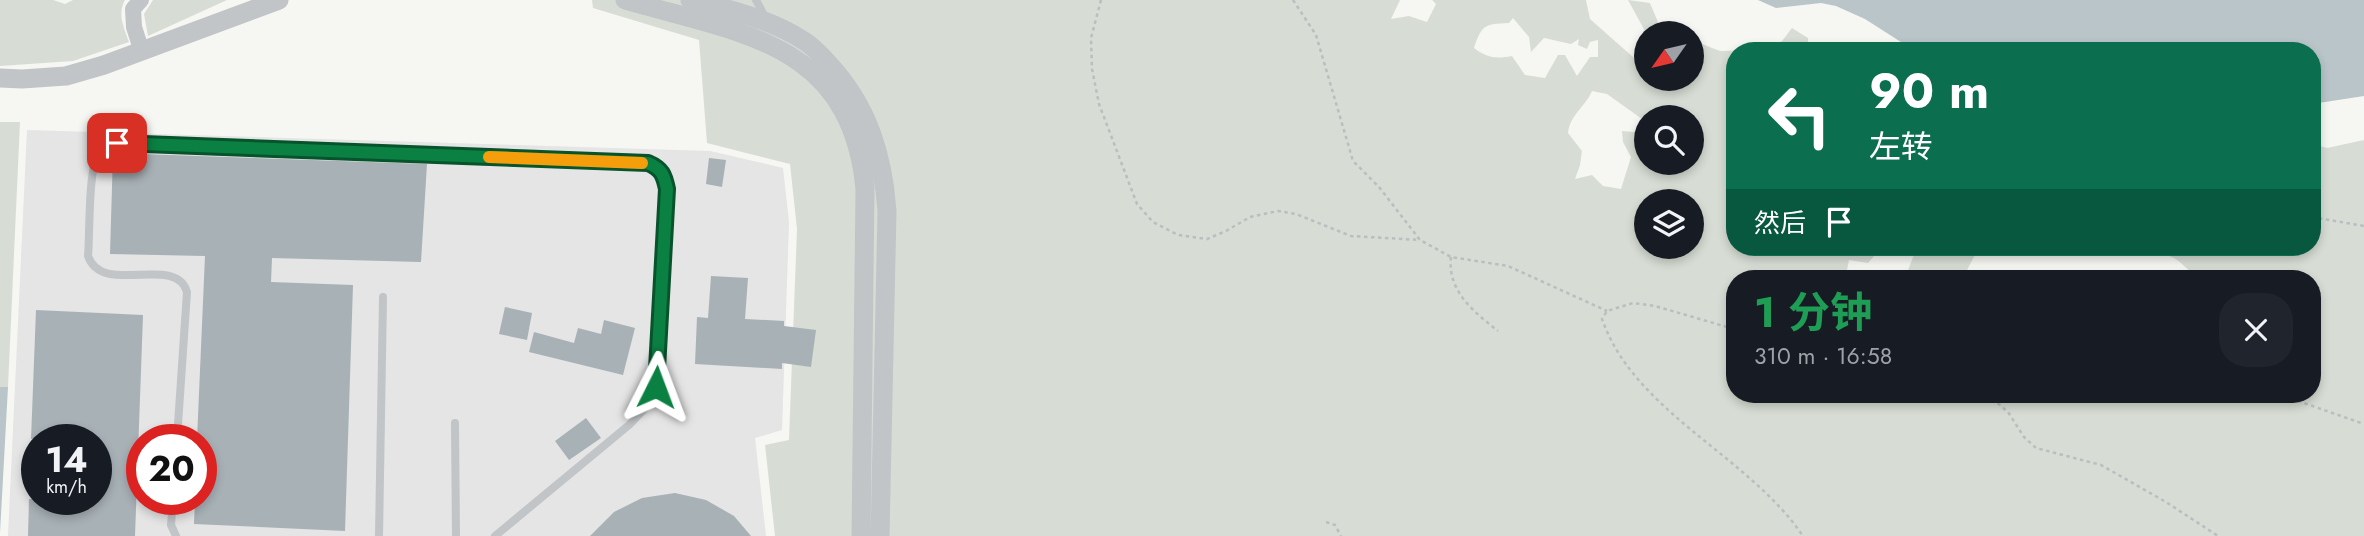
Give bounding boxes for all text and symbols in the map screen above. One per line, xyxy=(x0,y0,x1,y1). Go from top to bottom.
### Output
north arrow xyxy=(1634,21,1704,91)
map controls xyxy=(1634,21,1704,259)
text: 90 m xyxy=(1869,56,1989,126)
icon: left xyxy=(1754,70,1845,161)
button: search xyxy=(1634,105,1704,175)
pin xyxy=(87,113,147,173)
icon: arrive xyxy=(98,124,136,162)
text: 左转 xyxy=(1869,124,1933,170)
button: layers xyxy=(1634,189,1704,259)
icon: arrive xyxy=(1820,203,1858,241)
text: 然后 xyxy=(1754,204,1806,242)
text: 1 分钟 xyxy=(1754,282,1872,343)
button: close xyxy=(2219,293,2293,367)
text: 310 m · 16:58 xyxy=(1754,339,1892,373)
position arrow xyxy=(619,350,693,424)
speed limit sign: 20 xyxy=(126,424,217,515)
text: 14 xyxy=(45,435,88,485)
text: km/h xyxy=(46,474,87,500)

